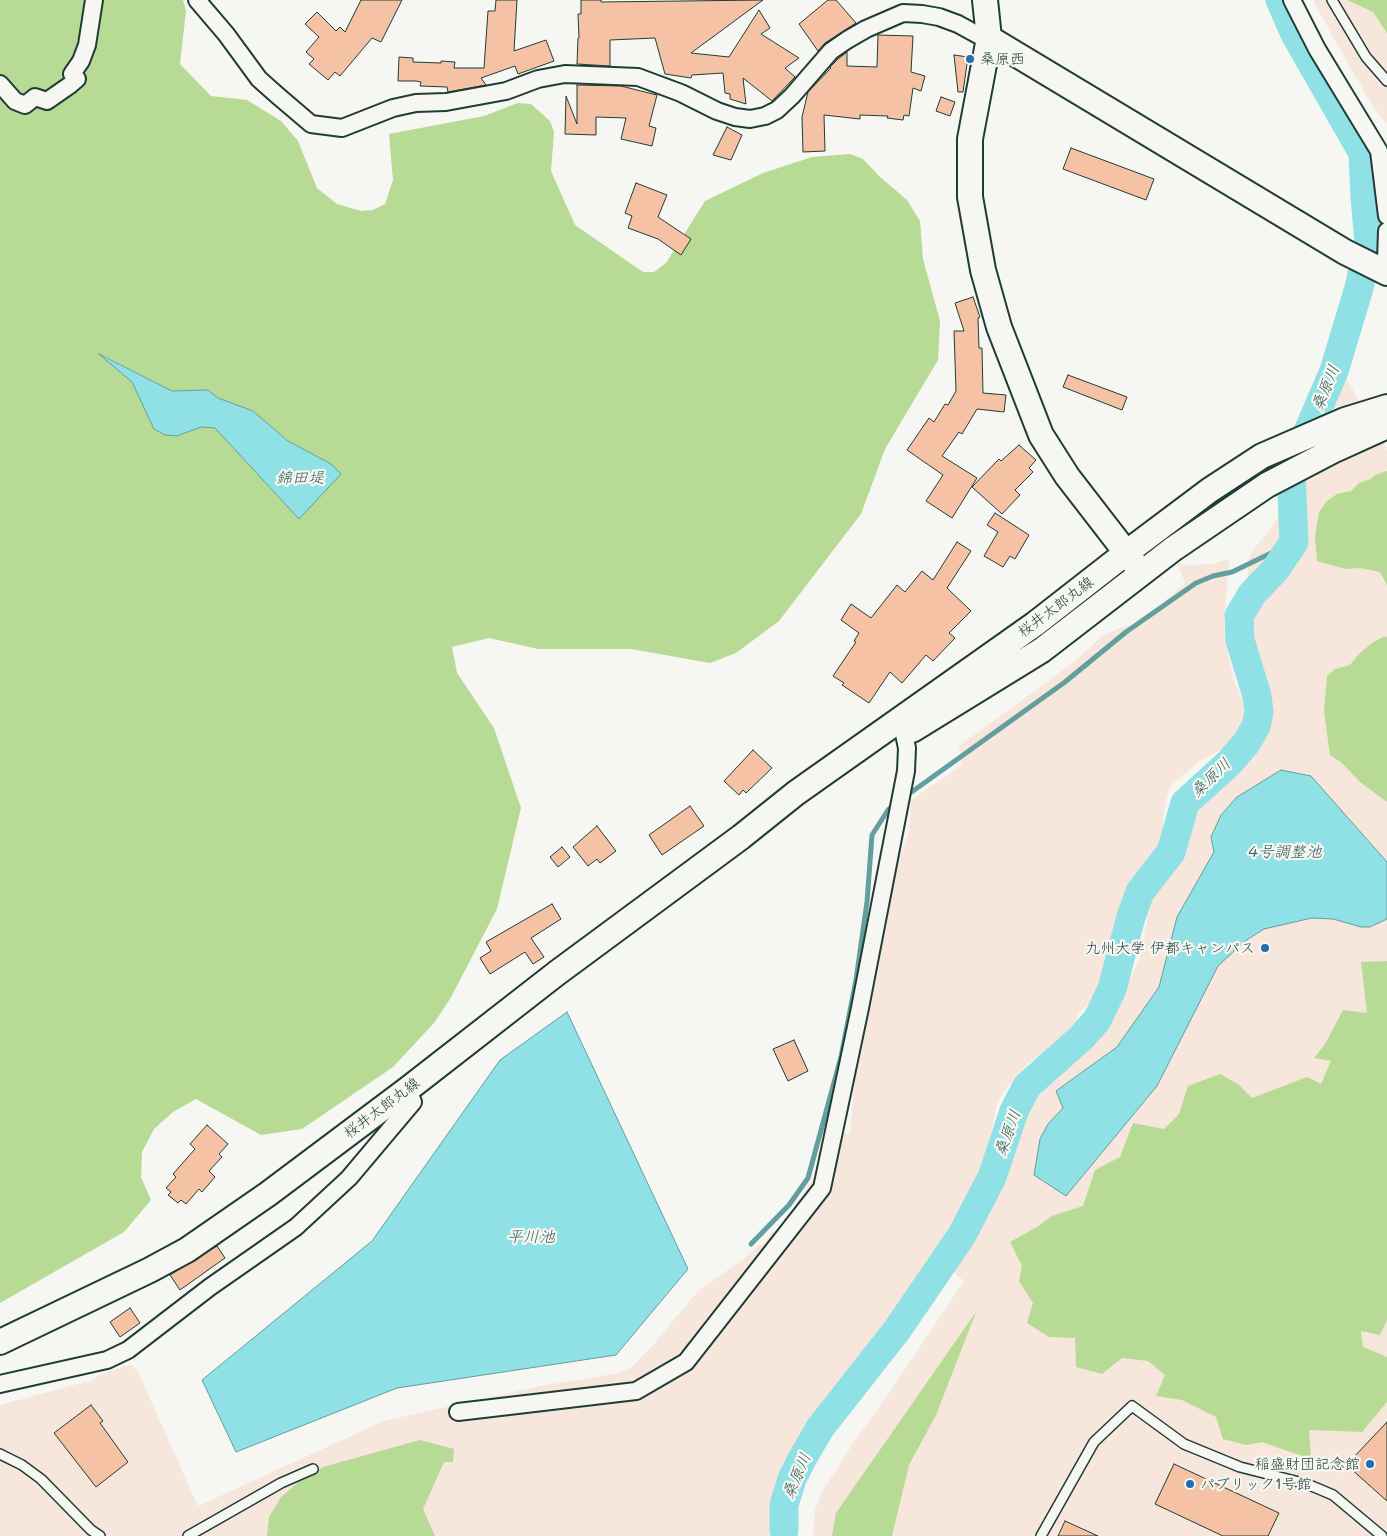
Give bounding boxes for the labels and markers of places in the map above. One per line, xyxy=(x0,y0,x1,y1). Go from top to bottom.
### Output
place label: 桑原西 xyxy=(980,50,1025,68)
marker: 桑原西 xyxy=(964,53,976,65)
place label: 九州大学 伊都キャンパス xyxy=(1085,939,1255,957)
marker: 九州大学 伊都キャンパス xyxy=(1259,942,1271,954)
place label: 稲盛財団記念館 xyxy=(1255,1455,1360,1473)
marker: 稲盛財団記念館 xyxy=(1364,1458,1376,1470)
place label: パブリック1号館 xyxy=(1200,1475,1312,1493)
marker: パブリック1号館 xyxy=(1184,1478,1196,1490)

